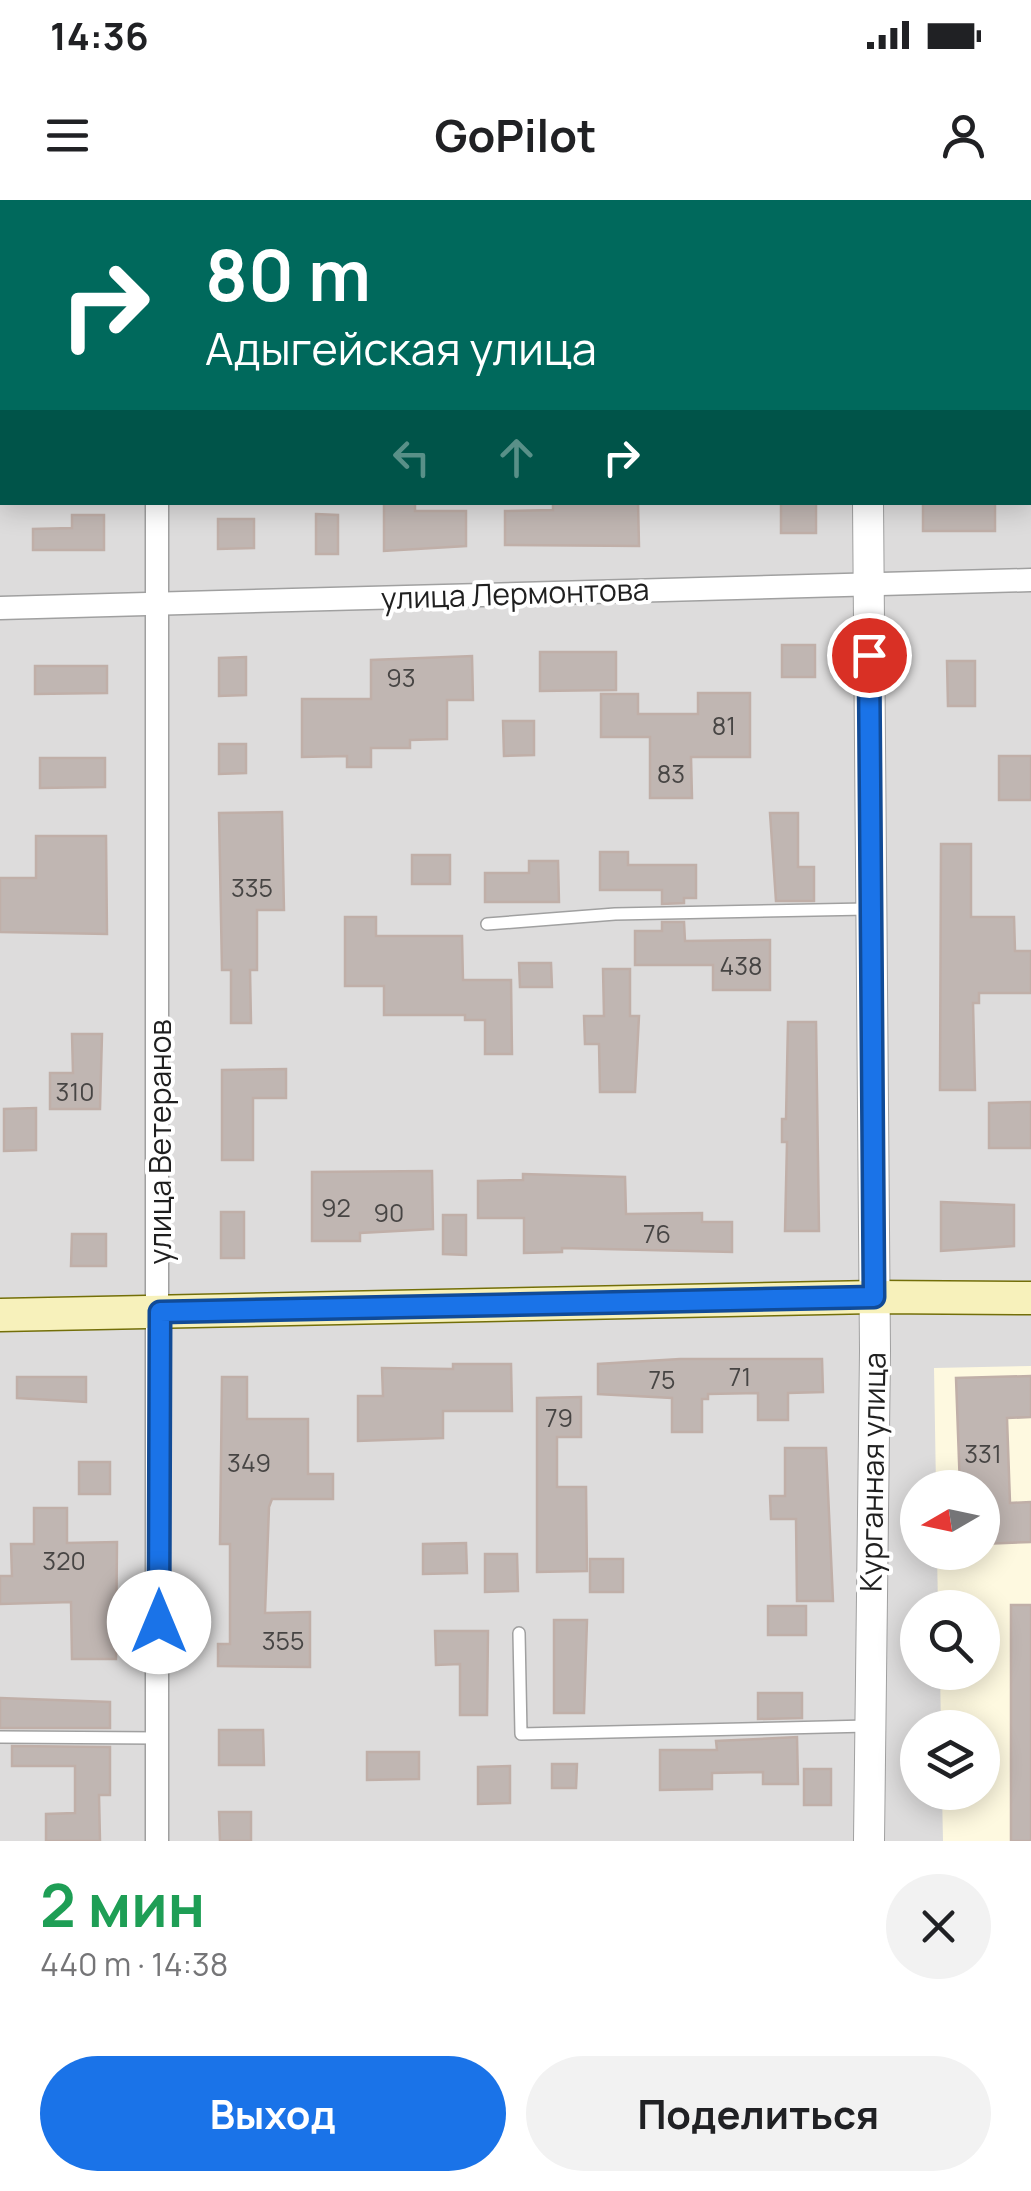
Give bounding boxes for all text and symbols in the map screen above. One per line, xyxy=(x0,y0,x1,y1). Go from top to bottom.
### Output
text: 14:36 xyxy=(50,9,149,61)
text: GoPilot xyxy=(434,104,597,166)
icon: menu xyxy=(40,108,95,163)
icon: person xyxy=(936,108,991,163)
text: 80 m xyxy=(205,226,371,322)
icon: right xyxy=(40,240,170,370)
text: Адыгейская улица xyxy=(205,317,597,379)
icon: left xyxy=(384,430,439,485)
icon: ahead xyxy=(489,430,544,485)
icon: right xyxy=(594,430,649,485)
street label: улица Лермонтова xyxy=(380,568,650,618)
pin xyxy=(827,613,912,698)
icon: arrive xyxy=(842,628,897,683)
house number: 93 xyxy=(386,660,416,695)
house number: 81 xyxy=(712,708,736,743)
house number: 83 xyxy=(657,756,685,791)
house number: 335 xyxy=(231,870,273,905)
house number: 438 xyxy=(719,948,763,983)
street label: улица Ветеранов xyxy=(139,1019,180,1265)
house number: 310 xyxy=(56,1074,94,1109)
house number: 92 xyxy=(321,1190,351,1225)
house number: 90 xyxy=(374,1195,404,1230)
house number: 76 xyxy=(643,1216,671,1251)
street label: Курганная улица xyxy=(849,1352,895,1592)
house number: 71 xyxy=(729,1359,751,1394)
house number: 75 xyxy=(649,1362,676,1397)
house number: 79 xyxy=(545,1400,573,1435)
house number: 331 xyxy=(964,1436,1002,1471)
house number: 349 xyxy=(227,1445,271,1480)
north arrow xyxy=(900,1470,1000,1570)
map controls xyxy=(900,1470,1000,1810)
house number: 320 xyxy=(42,1543,86,1578)
position arrow xyxy=(107,1570,211,1674)
button: search xyxy=(900,1590,1000,1690)
house number: 355 xyxy=(262,1623,304,1658)
button: layers xyxy=(900,1710,1000,1810)
text: 2 мин xyxy=(40,1863,205,1945)
button: close xyxy=(886,1874,991,1979)
text: 440 m · 14:38 xyxy=(40,1942,228,1986)
button: Выход xyxy=(40,2056,506,2171)
button: Поделиться xyxy=(526,2056,991,2171)

